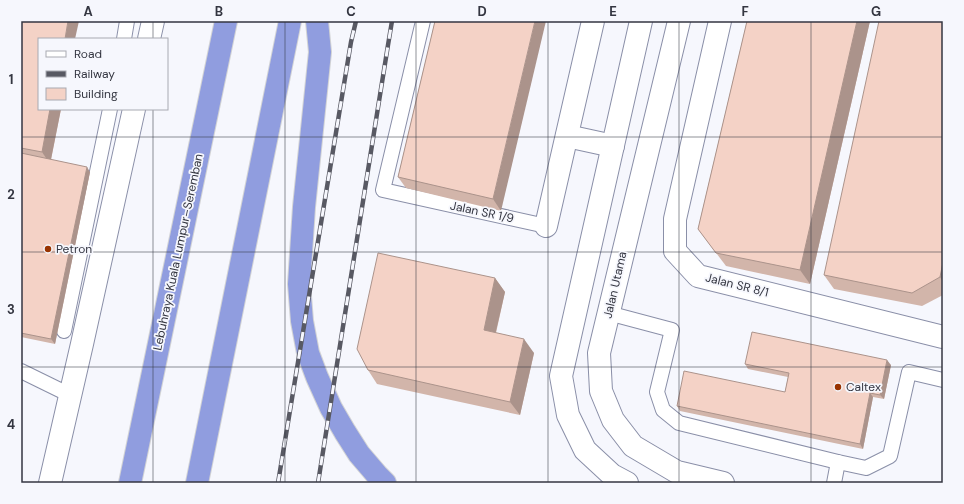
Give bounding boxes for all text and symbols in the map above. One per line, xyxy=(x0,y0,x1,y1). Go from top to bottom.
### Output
text: A xyxy=(83,3,93,20)
text: B xyxy=(215,3,223,20)
text: C xyxy=(346,3,356,20)
text: D xyxy=(477,3,487,20)
text: E xyxy=(609,3,617,20)
text: F xyxy=(741,3,749,20)
text: G xyxy=(871,3,881,20)
legend xyxy=(38,38,168,110)
text: Road xyxy=(74,46,102,62)
text: Railway xyxy=(74,66,115,82)
text: 1 xyxy=(9,71,13,88)
text: Building xyxy=(74,86,118,102)
street label: Lebuhraya Kuala Lumpur–Seremban xyxy=(149,152,207,352)
text: 2 xyxy=(7,186,15,203)
street label: Jalan SR 1/9 xyxy=(449,197,515,227)
place label: Petron xyxy=(56,241,92,257)
marker: Petron xyxy=(43,244,53,254)
street label: Jalan Utama xyxy=(600,250,630,320)
street label: Jalan SR 8/1 xyxy=(704,269,770,301)
text: 3 xyxy=(7,301,15,318)
place label: Caltex xyxy=(846,379,881,395)
marker: Caltex xyxy=(833,382,843,392)
text: 4 xyxy=(7,416,15,433)

